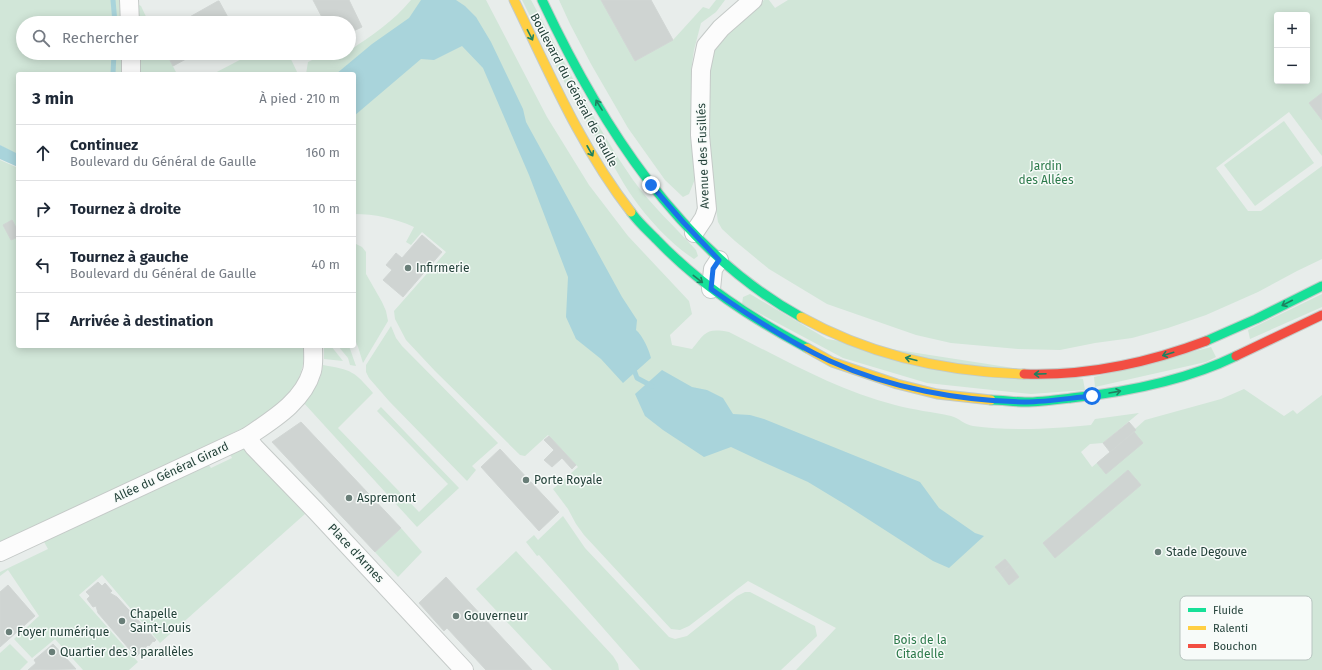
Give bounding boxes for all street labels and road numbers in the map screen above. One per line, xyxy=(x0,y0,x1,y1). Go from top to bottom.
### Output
street label: Boulevard du Général de Gaulle xyxy=(527,11,621,169)
street label: Avenue des Fusillés xyxy=(694,102,712,209)
street label: Allée du Général Girard xyxy=(111,439,231,505)
street label: Place d'Armes xyxy=(325,521,387,586)

